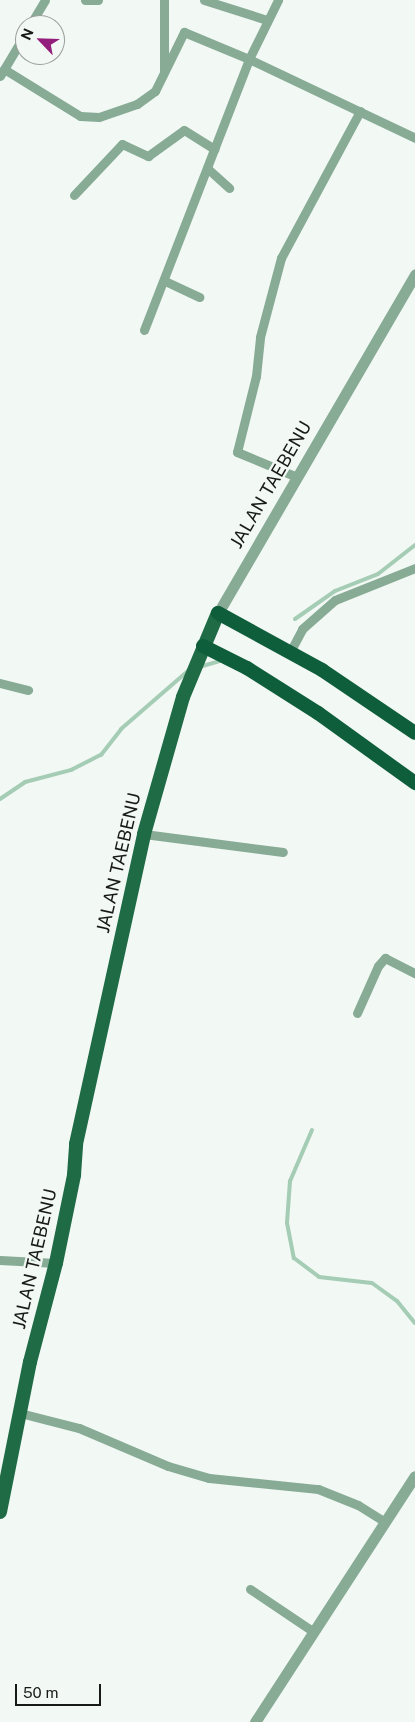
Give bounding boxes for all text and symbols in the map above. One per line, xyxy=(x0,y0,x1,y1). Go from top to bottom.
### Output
north arrow xyxy=(15,15,65,65)
text: N xyxy=(18,26,37,43)
street label: JALAN TAEBENU xyxy=(226,418,316,552)
street label: JALAN TAEBENU xyxy=(92,791,146,935)
street label: JALAN TAEBENU xyxy=(8,1187,62,1331)
scale bar xyxy=(18,1674,104,1706)
text: 50 m xyxy=(23,1684,58,1701)

